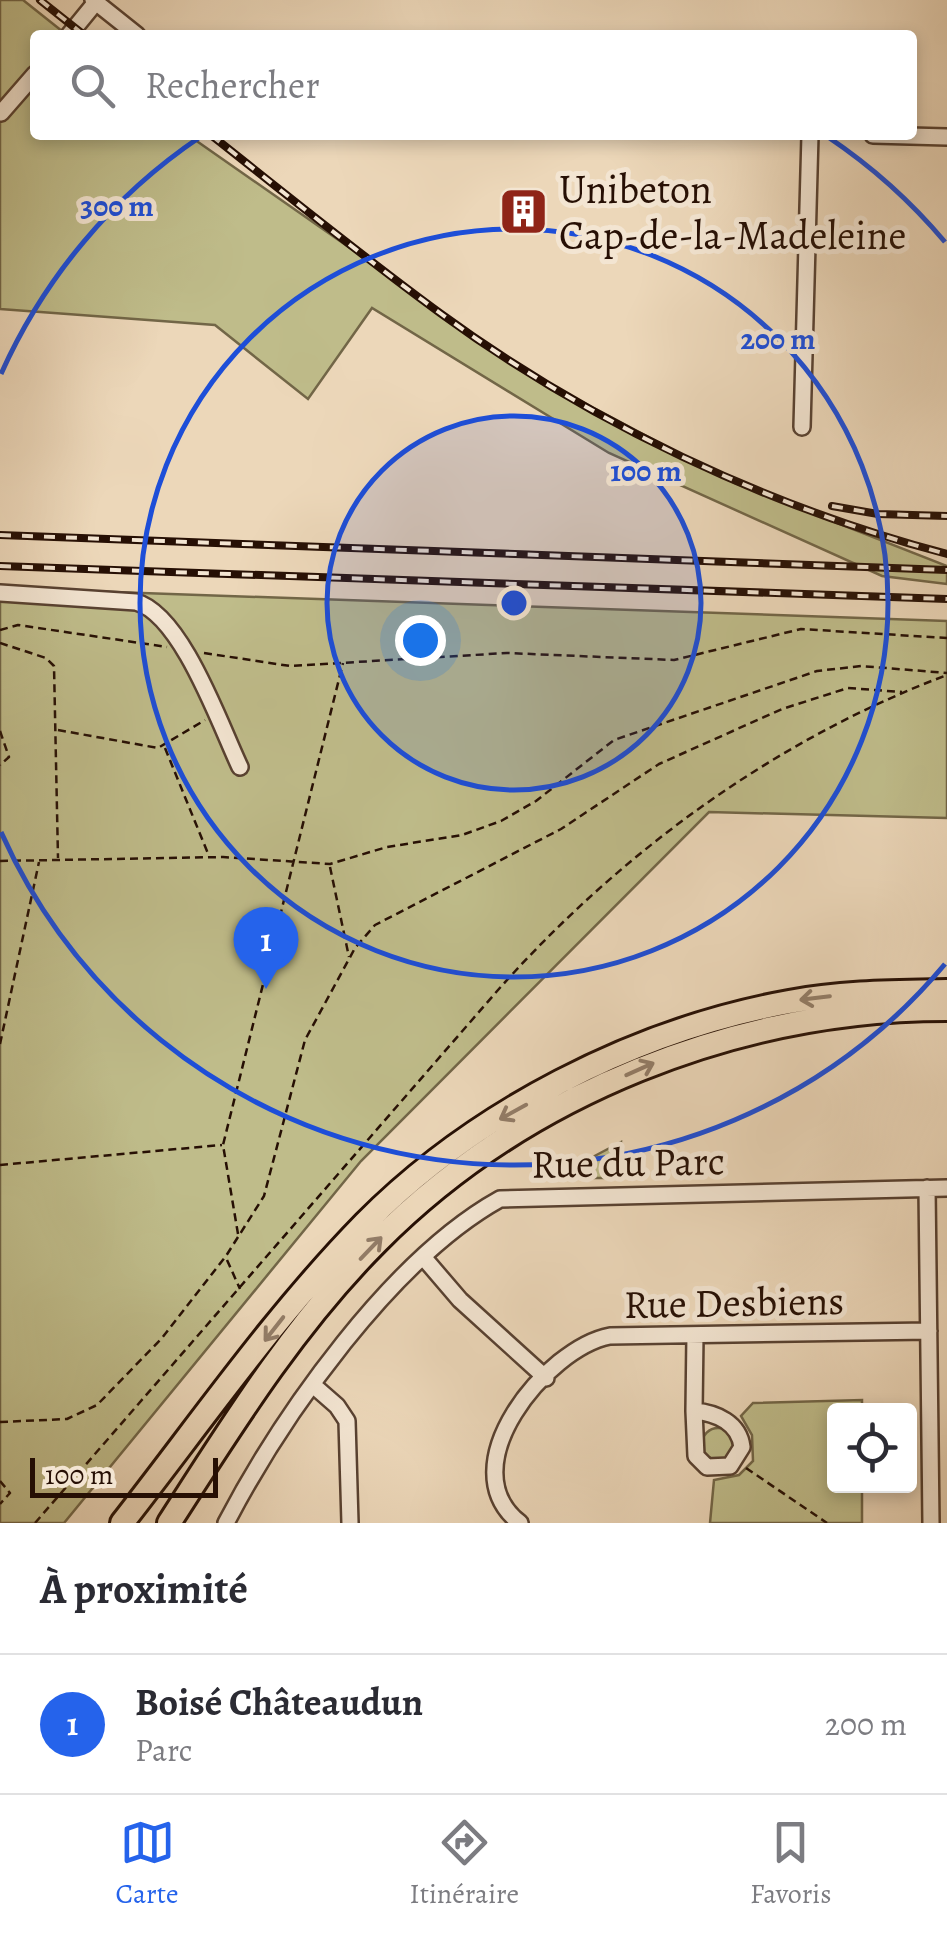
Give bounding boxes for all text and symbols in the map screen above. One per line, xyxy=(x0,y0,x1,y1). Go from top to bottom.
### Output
search box xyxy=(30,30,917,140)
icon: search xyxy=(65,58,120,113)
text: Rechercher xyxy=(145,59,320,111)
place label: Unibeton Cap-de-la-Madeleine xyxy=(559,162,906,263)
text: 300 m xyxy=(80,186,154,226)
building icon: Unibeton Cap-de-la-Madeleine xyxy=(498,186,550,238)
text: 200 m xyxy=(740,319,816,359)
text: 100 m xyxy=(610,451,682,491)
centre of rings xyxy=(496,585,532,621)
your location xyxy=(395,615,446,666)
pin: 1 xyxy=(234,906,298,989)
one-way arrow xyxy=(799,990,831,1008)
one-way arrow xyxy=(624,1059,655,1077)
one-way arrow xyxy=(499,1102,528,1122)
street label: Rue du Parc xyxy=(531,1133,725,1192)
one-way arrow xyxy=(359,1236,383,1260)
street label: Rue Desbiens xyxy=(623,1273,845,1332)
one-way arrow xyxy=(263,1315,285,1341)
map controls xyxy=(827,1403,917,1493)
button: locate xyxy=(827,1403,917,1493)
scale bar xyxy=(30,1453,218,1498)
text: 100 m xyxy=(45,1456,113,1494)
text: À proximité xyxy=(40,1560,248,1617)
text: Boisé Châteaudun xyxy=(135,1676,423,1728)
text: 1 xyxy=(67,1702,78,1746)
text: 200 m xyxy=(825,1702,907,1746)
text: Parc xyxy=(135,1728,192,1772)
tab: Carte xyxy=(115,1815,179,1913)
tab: Itinéraire xyxy=(410,1815,519,1913)
tab: Favoris xyxy=(750,1815,832,1913)

